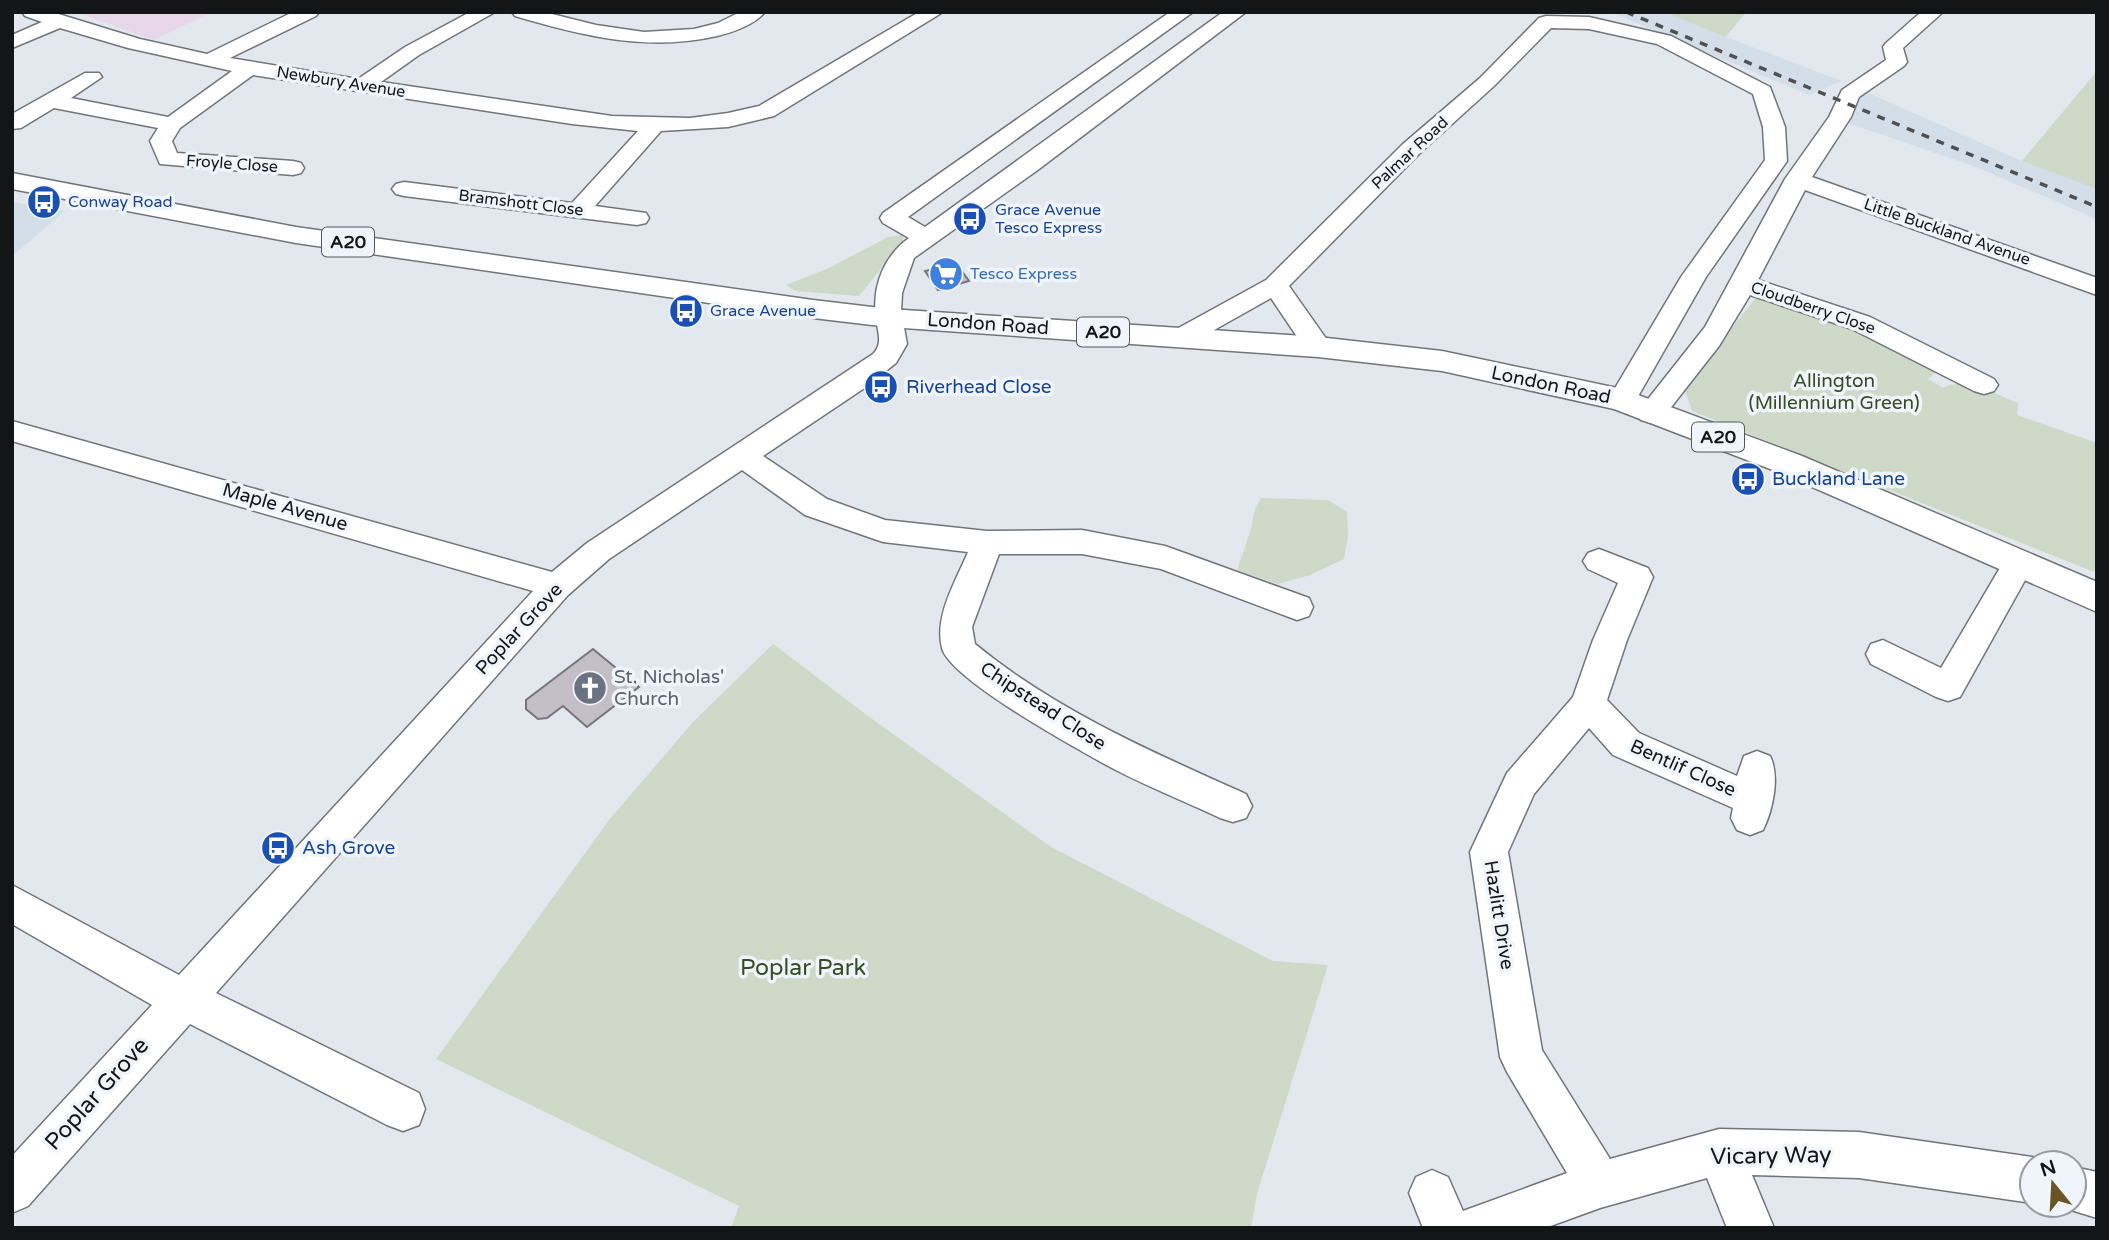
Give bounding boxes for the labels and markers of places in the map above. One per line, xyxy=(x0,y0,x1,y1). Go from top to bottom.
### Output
bus stop icon: Conway Road xyxy=(25,183,63,221)
place label: Conway Road xyxy=(68,192,173,212)
bus stop icon: Grace Avenue Tesco Express xyxy=(951,200,989,238)
place label: Grace Avenue Tesco Express xyxy=(995,200,1102,238)
supermarket icon: Tesco Express xyxy=(927,255,965,293)
place label: Tesco Express xyxy=(970,264,1077,284)
bus stop icon: Grace Avenue xyxy=(667,292,705,330)
place label: Grace Avenue xyxy=(710,301,816,321)
bus stop icon: Riverhead Close xyxy=(862,368,900,406)
place label: Riverhead Close xyxy=(906,376,1052,398)
bus stop icon: Buckland Lane xyxy=(1729,460,1767,498)
place label: Buckland Lane xyxy=(1772,468,1905,490)
place label: St. Nicholas' Church xyxy=(614,666,724,710)
church icon: St. Nicholas' Church xyxy=(571,669,609,707)
bus stop icon: Ash Grove xyxy=(259,829,297,867)
place label: Ash Grove xyxy=(302,837,395,859)

